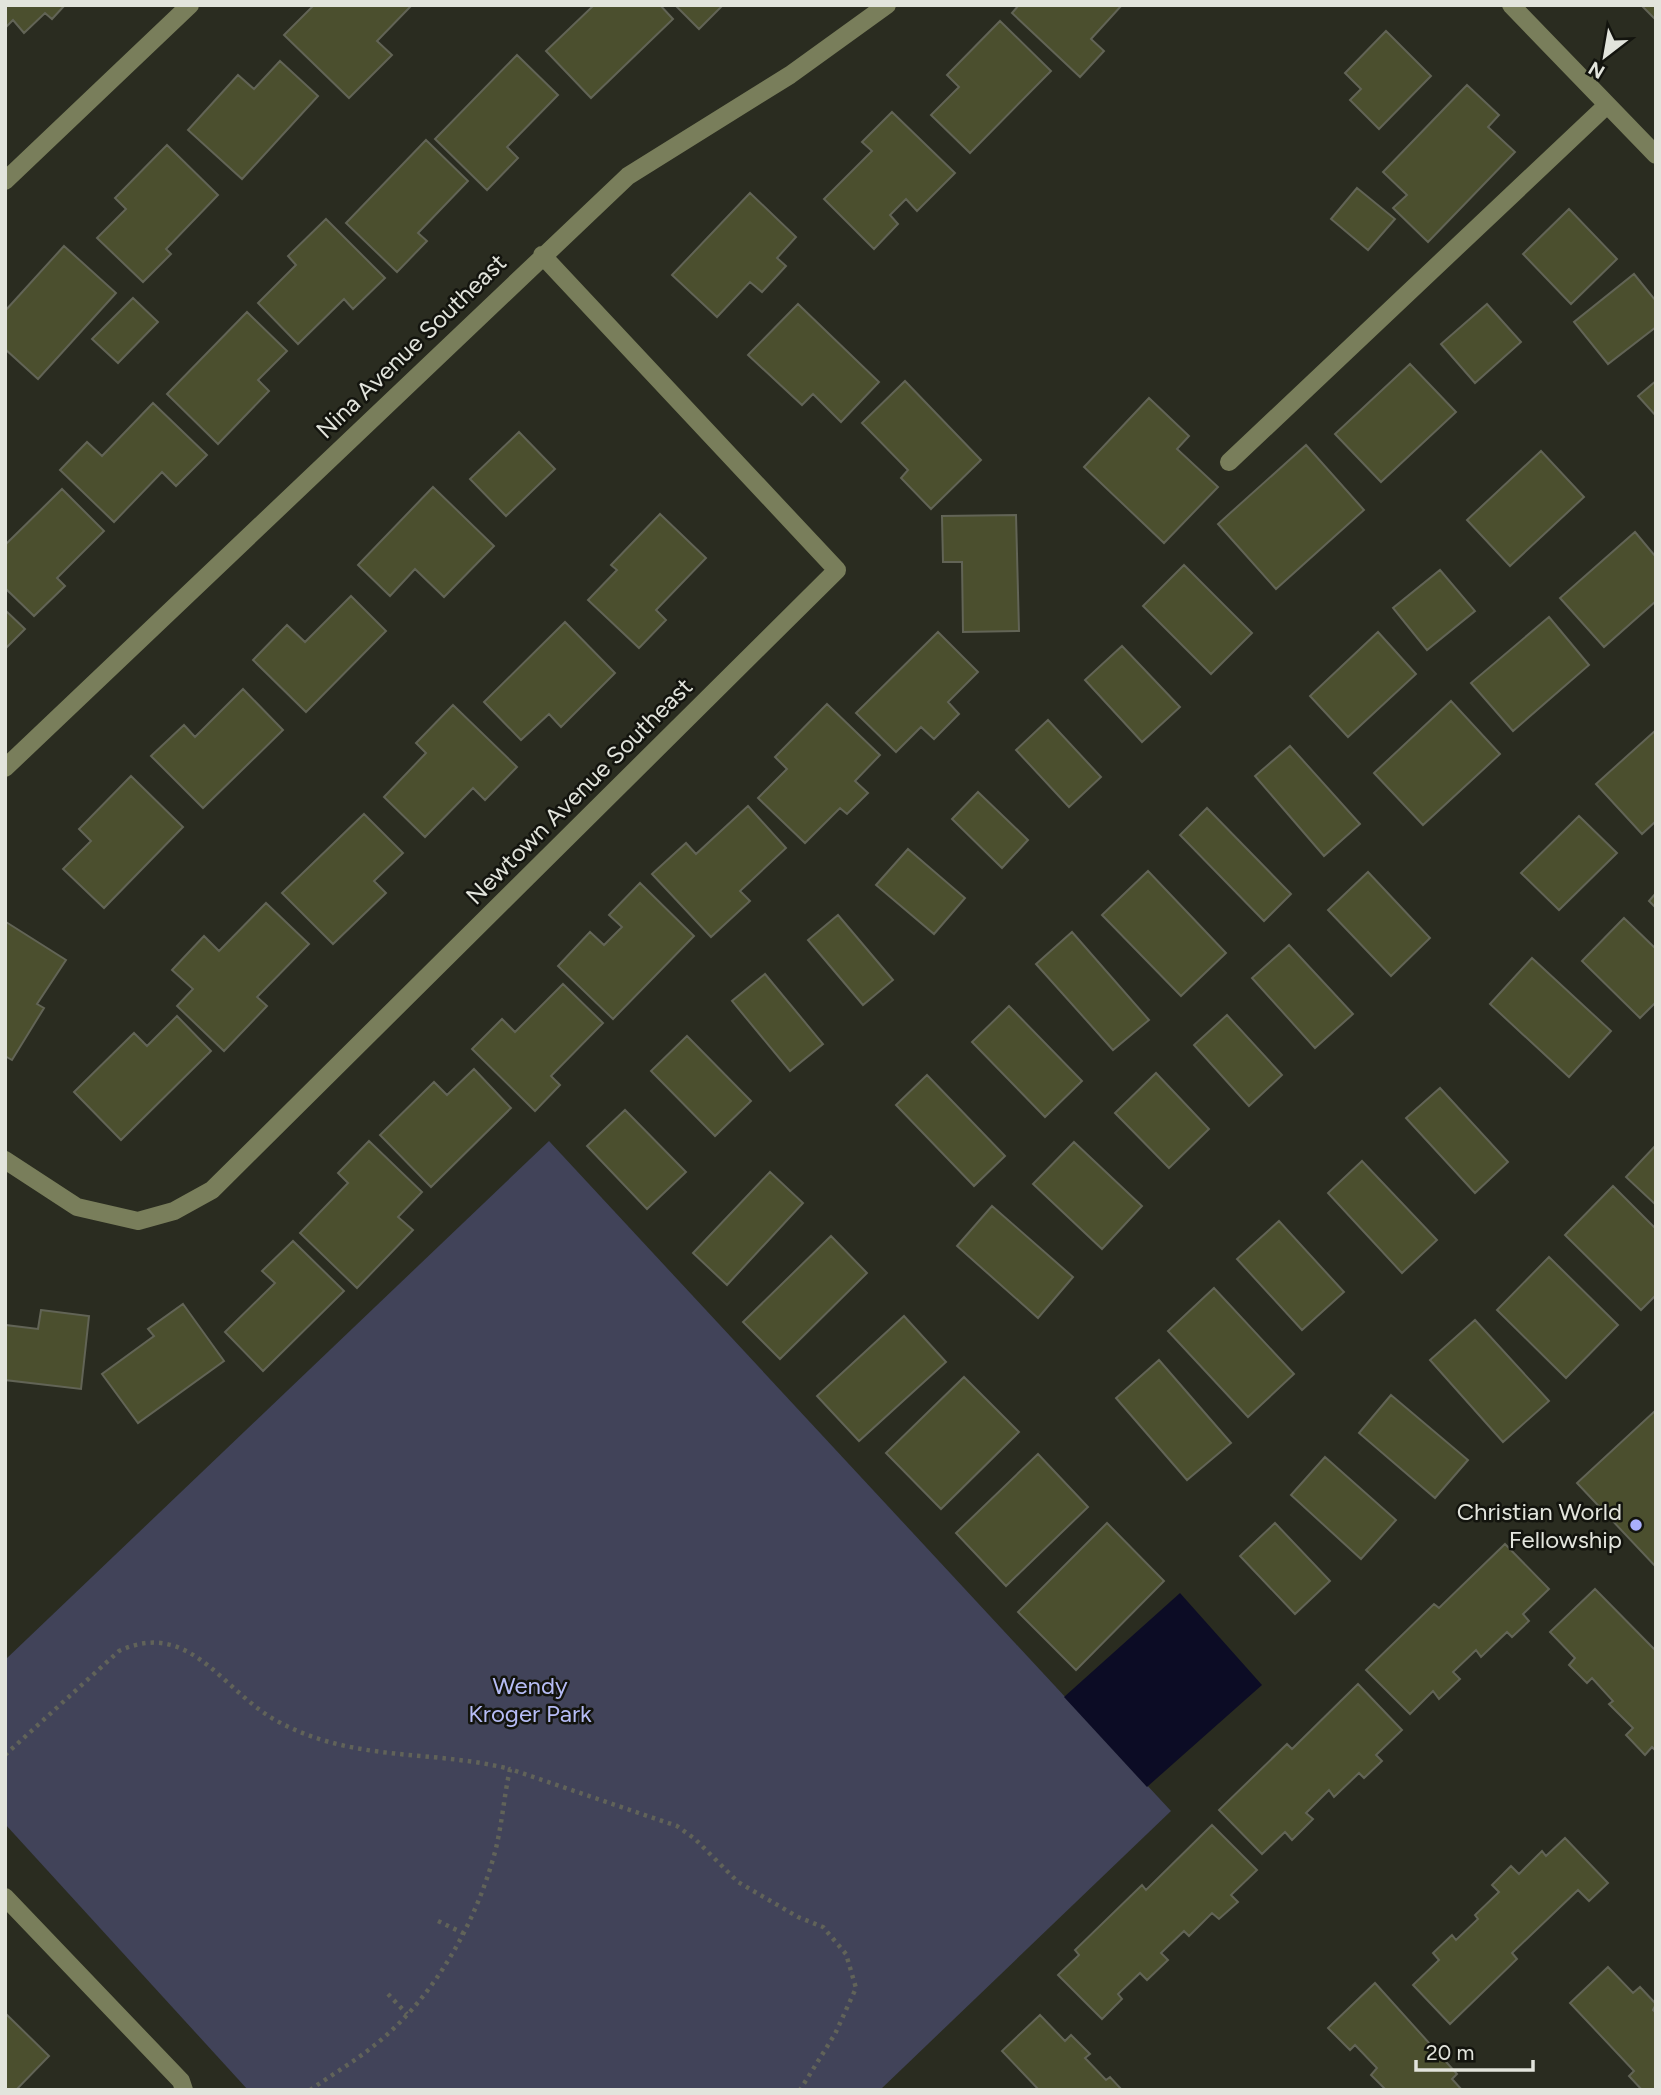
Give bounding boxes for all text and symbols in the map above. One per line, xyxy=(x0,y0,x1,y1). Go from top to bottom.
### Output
north arrow xyxy=(1570,21,1640,91)
text: N xyxy=(1584,57,1609,84)
street label: Nina Avenue Southeast xyxy=(310,248,512,444)
street label: Newtown Avenue Southeast xyxy=(460,672,698,910)
place label: Christian World Fellowship xyxy=(1457,1497,1622,1554)
marker: Christian World Fellowship xyxy=(1628,1517,1644,1533)
park label: Wendy Kroger Park xyxy=(468,1671,592,1728)
scale bar xyxy=(1416,2028,1533,2072)
text: 20 m xyxy=(1426,2040,1474,2065)

